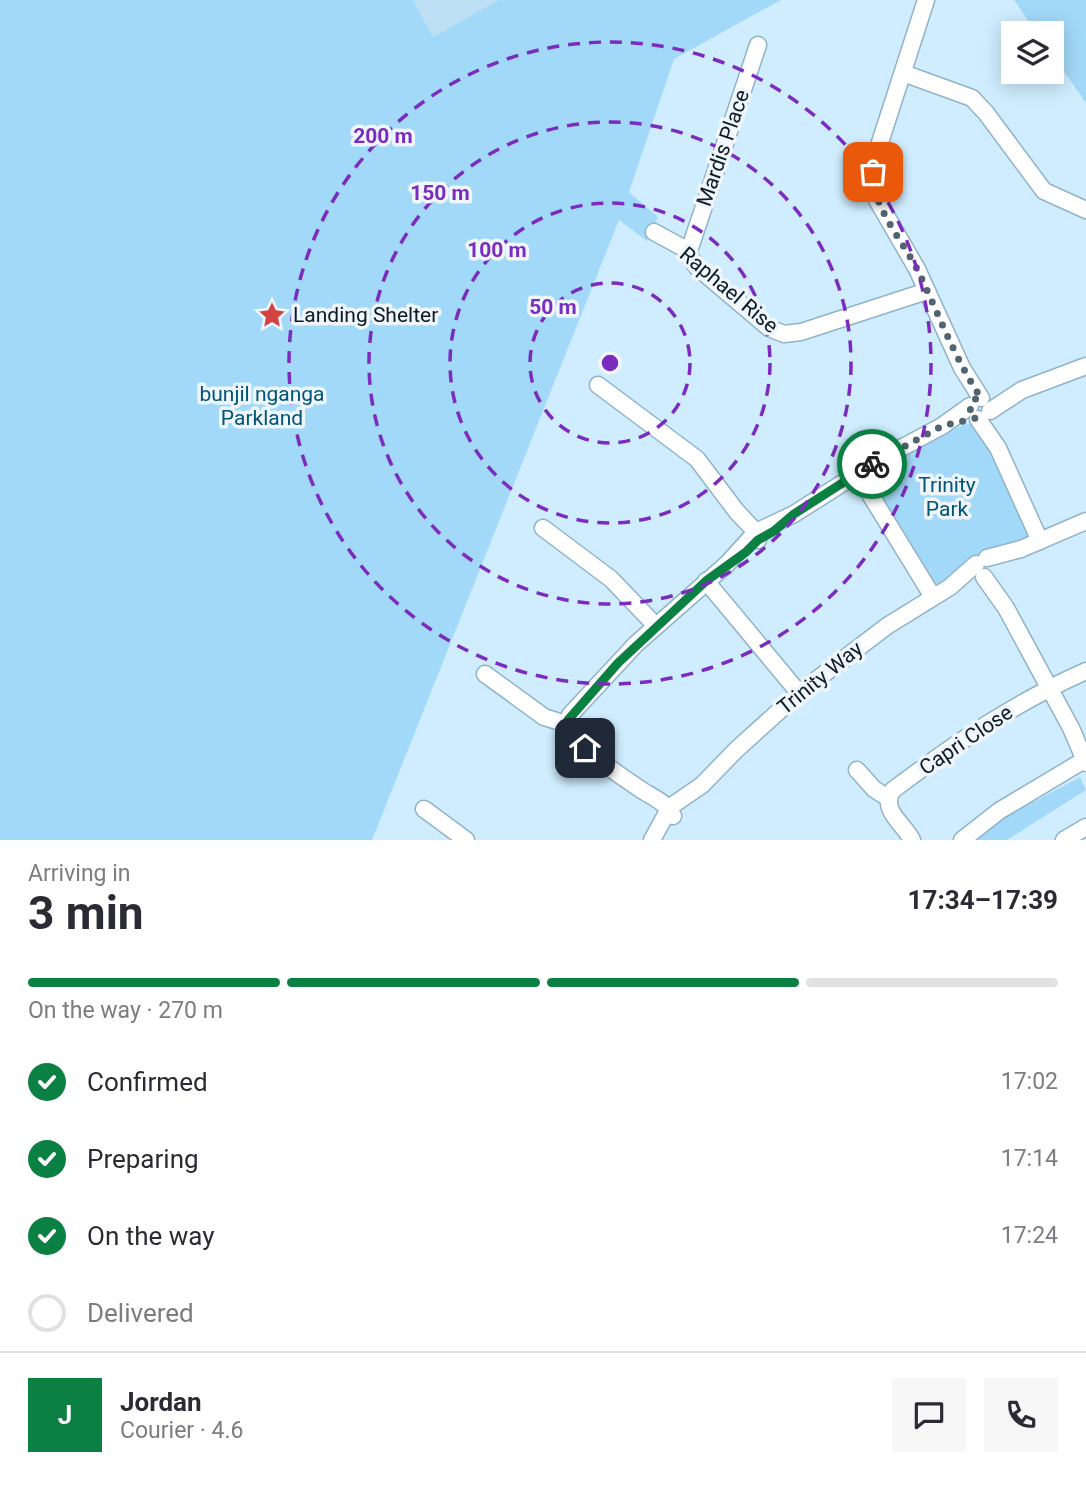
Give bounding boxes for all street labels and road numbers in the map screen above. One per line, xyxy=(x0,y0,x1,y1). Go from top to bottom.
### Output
street label: Mardis Place xyxy=(692,87,754,209)
street label: Raphael Rise xyxy=(675,242,783,338)
street label: Trinity Way xyxy=(773,636,867,719)
street label: Capri Close xyxy=(915,700,1017,780)

